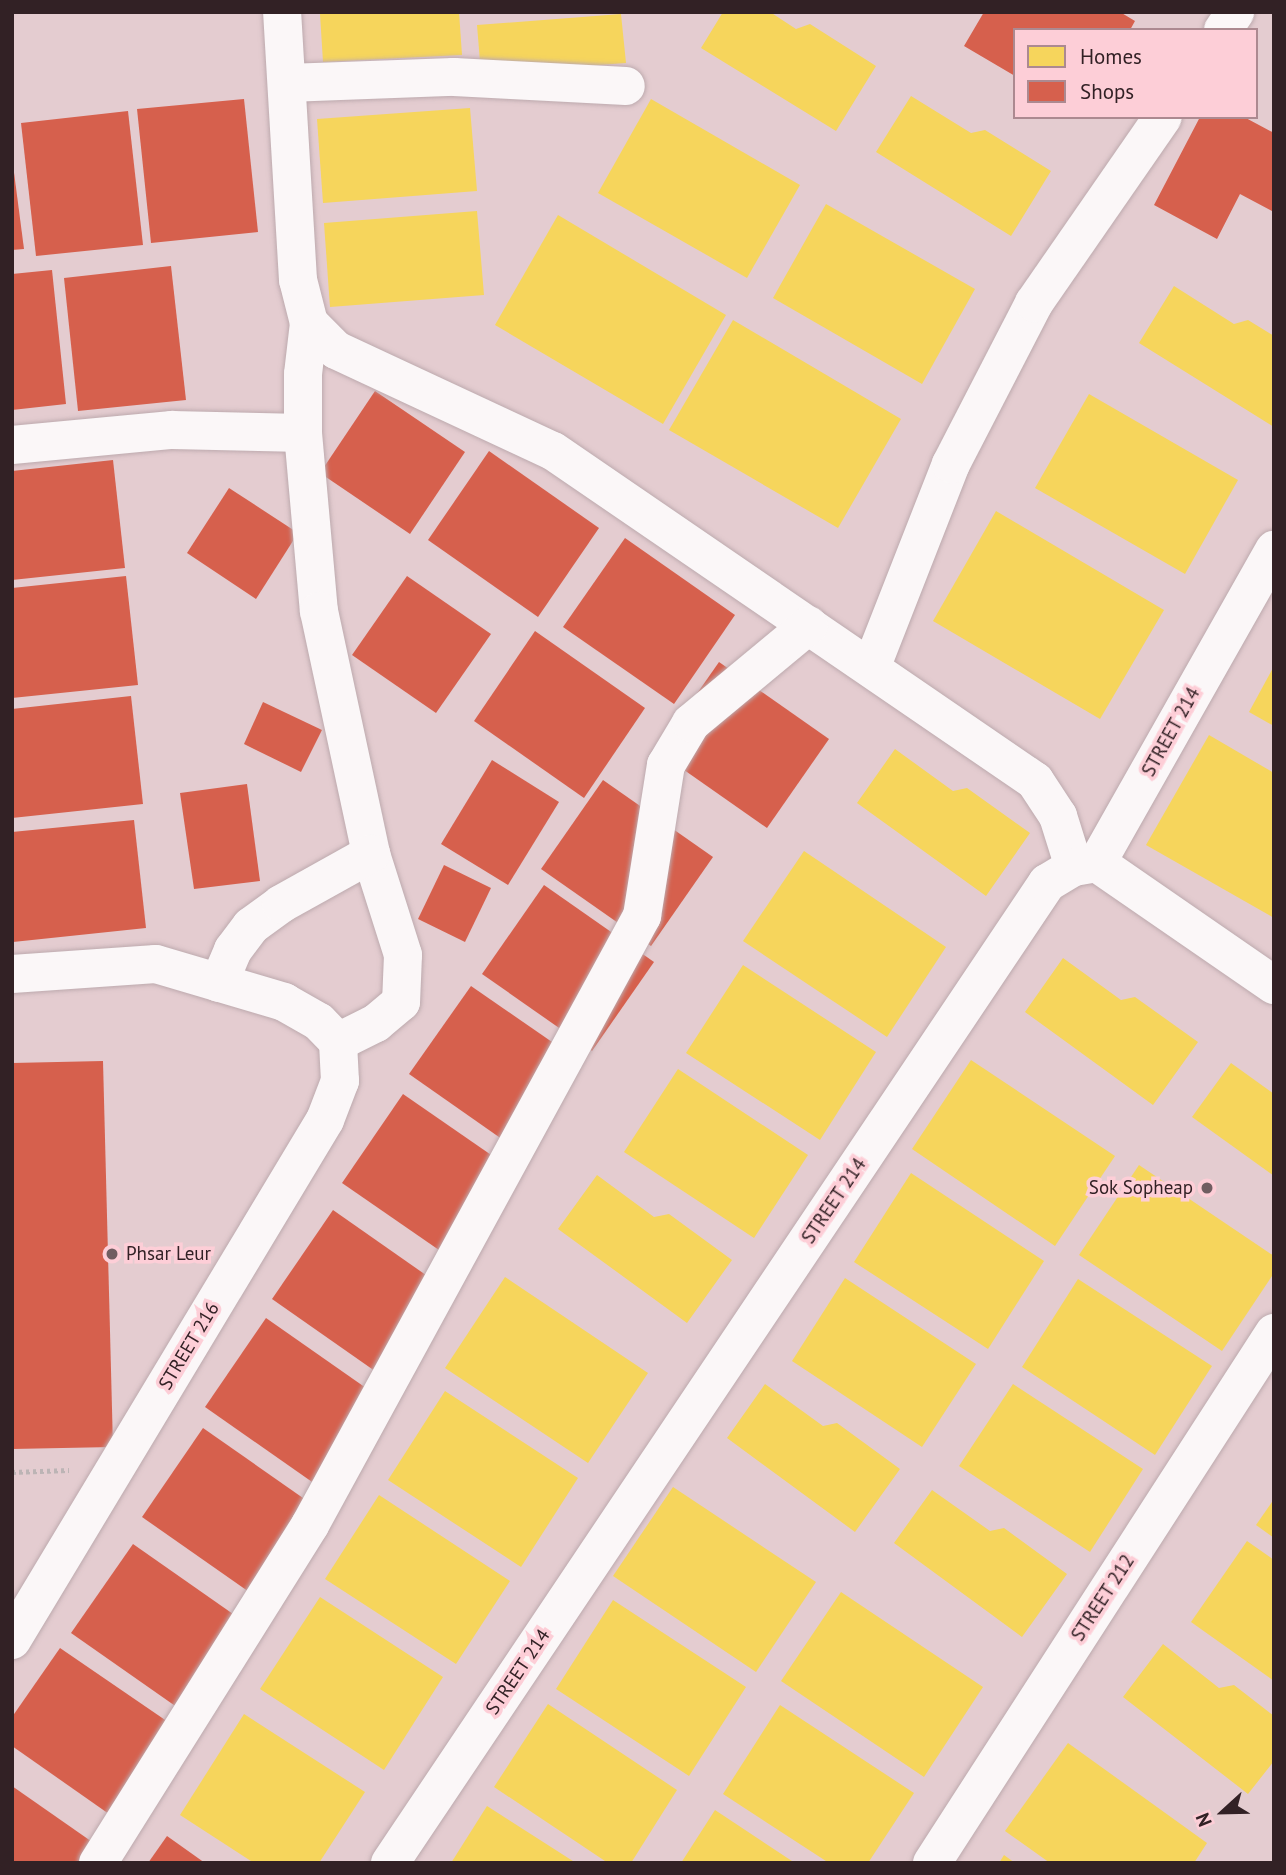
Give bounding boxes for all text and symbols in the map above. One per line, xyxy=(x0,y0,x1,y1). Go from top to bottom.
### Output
legend xyxy=(1013,28,1258,119)
text: Homes xyxy=(1080,43,1142,70)
text: Shops xyxy=(1080,78,1134,105)
street label: STREET 214 xyxy=(1137,683,1205,781)
street label: STREET 214 xyxy=(797,1154,871,1248)
place label: Sok Sopheap xyxy=(1088,1177,1193,1199)
marker: Sok Sopheap xyxy=(1199,1180,1215,1196)
place label: Phsar Leur xyxy=(126,1243,211,1265)
marker: Phsar Leur xyxy=(104,1246,120,1262)
street label: STREET 216 xyxy=(154,1298,224,1394)
street label: STREET 212 xyxy=(1066,1550,1140,1646)
street label: STREET 214 xyxy=(481,1625,555,1719)
north arrow xyxy=(1188,1777,1258,1847)
text: N xyxy=(1190,1810,1217,1830)

